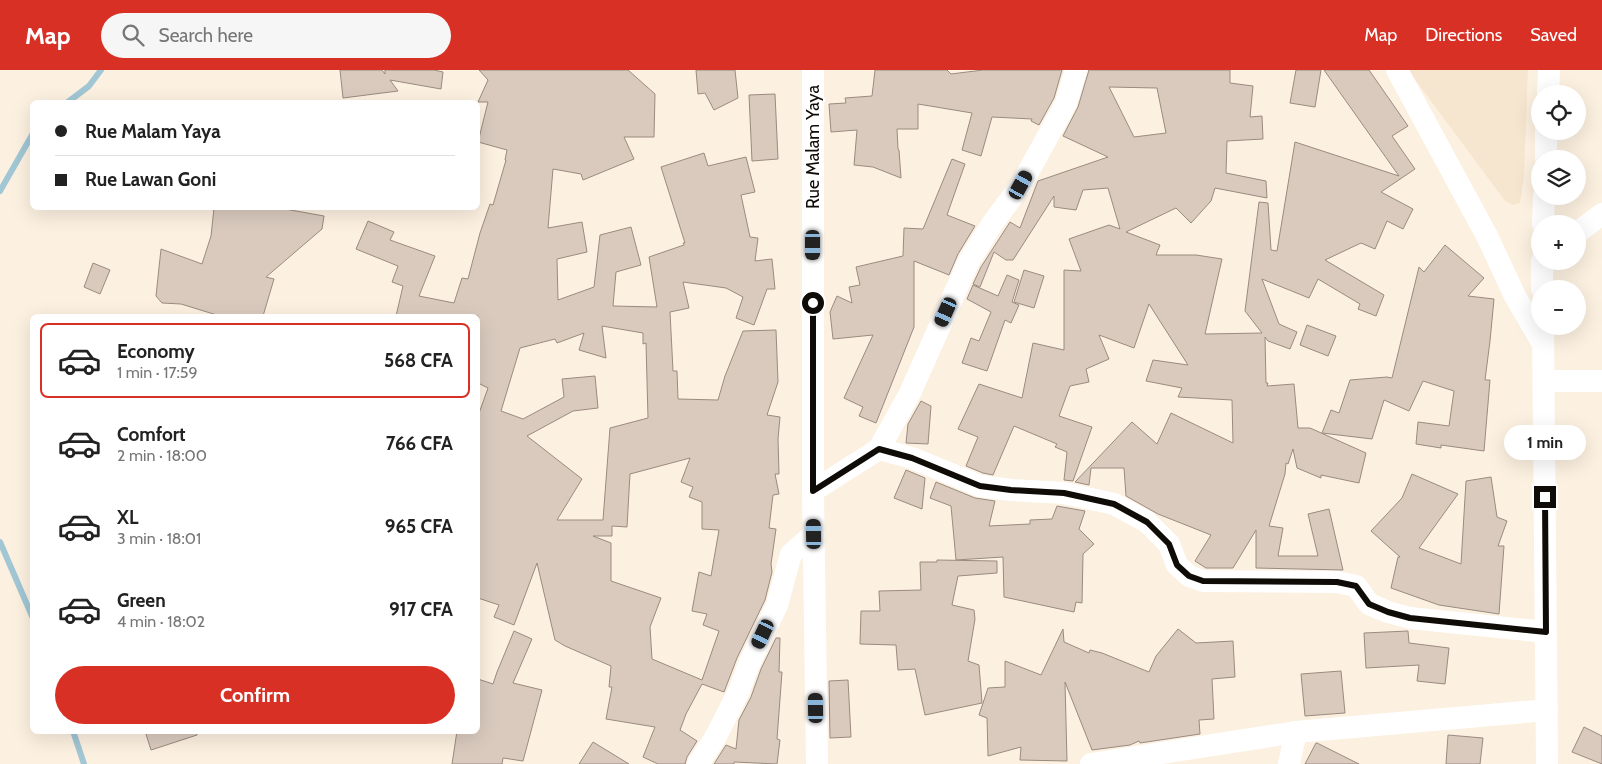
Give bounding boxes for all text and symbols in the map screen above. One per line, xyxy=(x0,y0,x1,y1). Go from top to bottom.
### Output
search box xyxy=(101,13,451,58)
text: Map xyxy=(25,21,71,50)
icon: search xyxy=(119,21,147,49)
text: Search here xyxy=(159,24,253,47)
text: Map xyxy=(1364,24,1397,46)
text: Directions xyxy=(1425,24,1502,46)
text: Saved xyxy=(1530,24,1577,46)
street label: Rue Malam Yaya xyxy=(802,85,824,209)
map controls xyxy=(1531,85,1586,335)
button: locate xyxy=(1531,85,1586,140)
text: Rue Malam Yaya xyxy=(85,120,221,143)
button: layers xyxy=(1531,150,1586,205)
text: Rue Lawan Goni xyxy=(85,168,216,191)
car xyxy=(1007,168,1034,202)
button: + xyxy=(1531,215,1586,270)
car xyxy=(805,230,820,260)
button: − xyxy=(1531,280,1586,335)
route start xyxy=(802,292,824,314)
car xyxy=(933,295,958,329)
icon: car xyxy=(57,338,102,383)
text: Economy xyxy=(117,340,195,363)
text: 568 CFA xyxy=(384,349,453,372)
text: 1 min · 17:59 xyxy=(117,363,198,382)
icon: car xyxy=(57,421,102,466)
text: Comfort xyxy=(117,423,186,446)
callout: 1 min xyxy=(1504,424,1586,460)
text: 766 CFA xyxy=(386,432,453,455)
text: 1 min xyxy=(1527,433,1563,452)
text: 2 min · 18:00 xyxy=(117,446,207,465)
route end xyxy=(1534,486,1556,508)
icon: car xyxy=(57,504,102,549)
text: XL xyxy=(117,506,138,529)
text: 965 CFA xyxy=(385,515,453,538)
car xyxy=(806,519,821,549)
text: 3 min · 18:01 xyxy=(117,529,201,548)
icon: car xyxy=(57,587,102,632)
text: Green xyxy=(117,589,166,612)
text: 917 CFA xyxy=(389,598,453,621)
text: 4 min · 18:02 xyxy=(117,612,205,631)
car xyxy=(749,617,776,651)
button: Confirm xyxy=(55,666,455,724)
car xyxy=(808,693,823,723)

